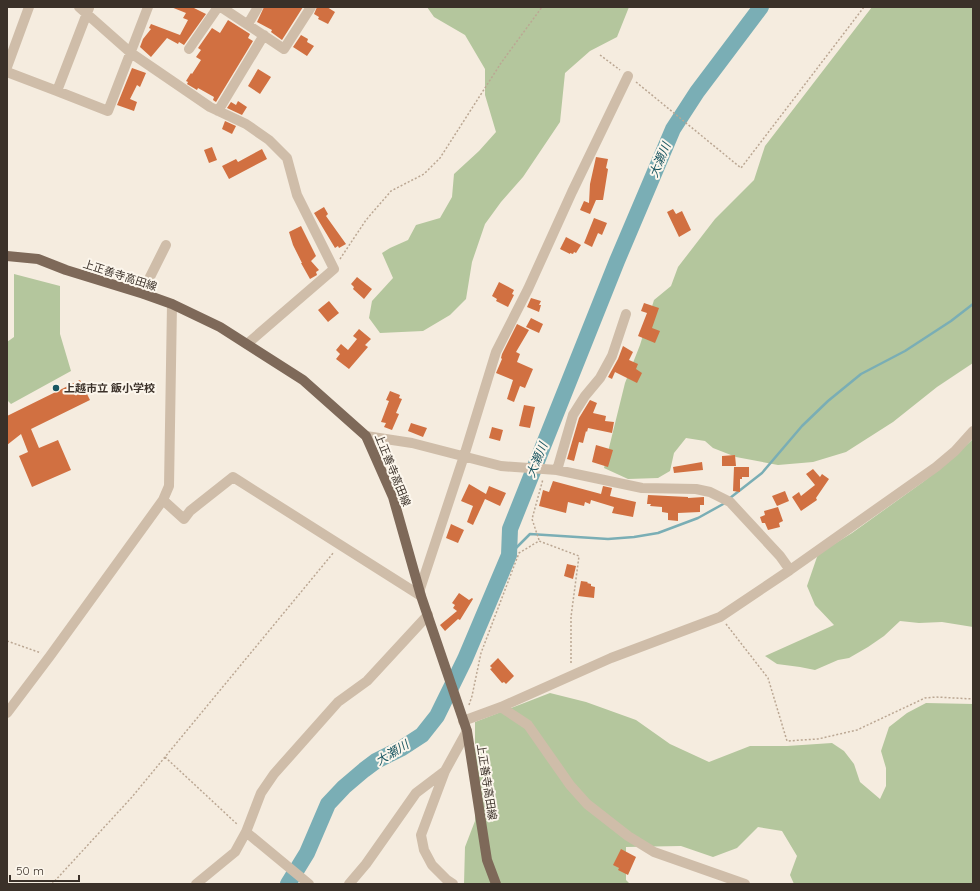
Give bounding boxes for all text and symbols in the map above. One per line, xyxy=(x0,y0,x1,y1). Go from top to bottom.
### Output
water label: 大瀬川 xyxy=(646,138,674,179)
street label: 上正善寺高田線 xyxy=(81,256,159,294)
place label: 上越市立 飯小学校 xyxy=(64,381,155,395)
marker: 上越市立 飯小学校 xyxy=(51,383,61,393)
street label: 上正善寺高田線 xyxy=(372,432,414,508)
water label: 大瀬川 xyxy=(523,438,551,479)
water label: 大瀬川 xyxy=(372,736,413,768)
street label: 上正善寺高田線 xyxy=(474,743,500,821)
scale bar xyxy=(10,857,79,883)
text: 50 m xyxy=(16,863,44,878)

